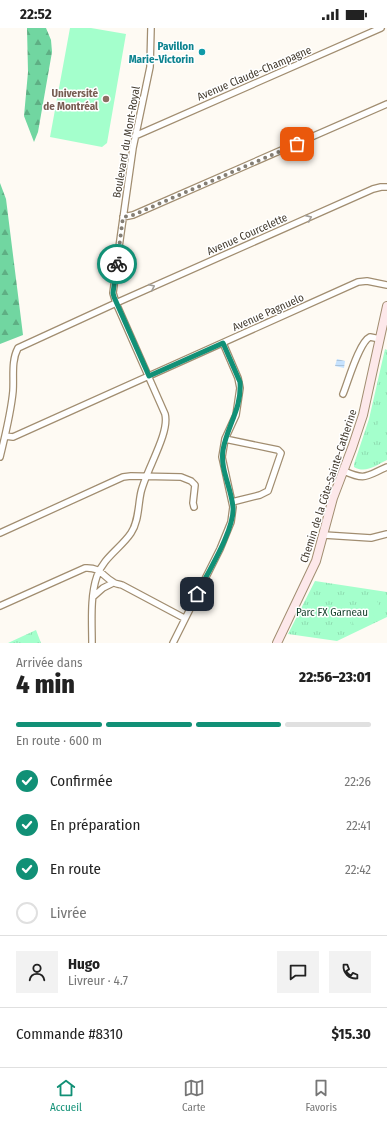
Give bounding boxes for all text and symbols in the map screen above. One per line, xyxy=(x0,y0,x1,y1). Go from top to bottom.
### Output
text: 22:52 xyxy=(20,5,52,23)
place label: Pavillon Marie-Victorin xyxy=(129,40,194,66)
street label: Avenue Claude-Champagne xyxy=(195,43,313,103)
marker: Pavillon Marie-Victorin xyxy=(197,47,207,57)
street label: Boulevard du Mont-Royal xyxy=(110,85,143,199)
place label: Université de Montréal xyxy=(43,87,99,113)
marker: Université de Montréal xyxy=(101,94,111,104)
pin xyxy=(280,127,314,161)
icon: bag xyxy=(286,133,308,155)
street label: Avenue Courcelette xyxy=(205,211,289,258)
one-way arrow xyxy=(305,214,312,222)
courier xyxy=(97,244,137,284)
icon: bike xyxy=(106,253,128,275)
one-way arrow xyxy=(147,284,155,292)
street label: Avenue Pagnuelo xyxy=(230,291,306,334)
street label: Chemin de la Côte-Sainte-Catherine xyxy=(297,408,359,565)
pin xyxy=(180,577,214,611)
icon: home xyxy=(186,583,208,605)
park label: Parc FX Garneau xyxy=(296,606,368,619)
text: Arrivée dans xyxy=(16,655,83,670)
text: 22:56–23:01 xyxy=(299,668,371,686)
text: 4 min xyxy=(16,669,75,700)
text: En route · 600 m xyxy=(16,733,102,748)
icon: check xyxy=(16,770,38,792)
text: Confirmée xyxy=(50,772,113,790)
text: 22:26 xyxy=(345,774,371,789)
icon: check xyxy=(16,814,38,836)
text: En préparation xyxy=(50,816,140,834)
text: 22:41 xyxy=(346,818,371,833)
icon: check xyxy=(16,858,38,880)
text: En route xyxy=(50,860,101,878)
text: 22:42 xyxy=(345,862,371,877)
text: Livrée xyxy=(50,904,87,922)
button: person xyxy=(16,951,58,993)
button: chat xyxy=(277,951,319,993)
button: phone xyxy=(329,951,371,993)
text: Hugo xyxy=(68,955,100,973)
text: Livreur · 4.7 xyxy=(68,973,128,988)
text: Commande #8310 xyxy=(16,1025,123,1043)
text: $15.30 xyxy=(331,1025,371,1043)
tab: Accueil xyxy=(50,1077,82,1114)
tab: Carte xyxy=(182,1077,206,1114)
tab: Favoris xyxy=(306,1077,337,1114)

